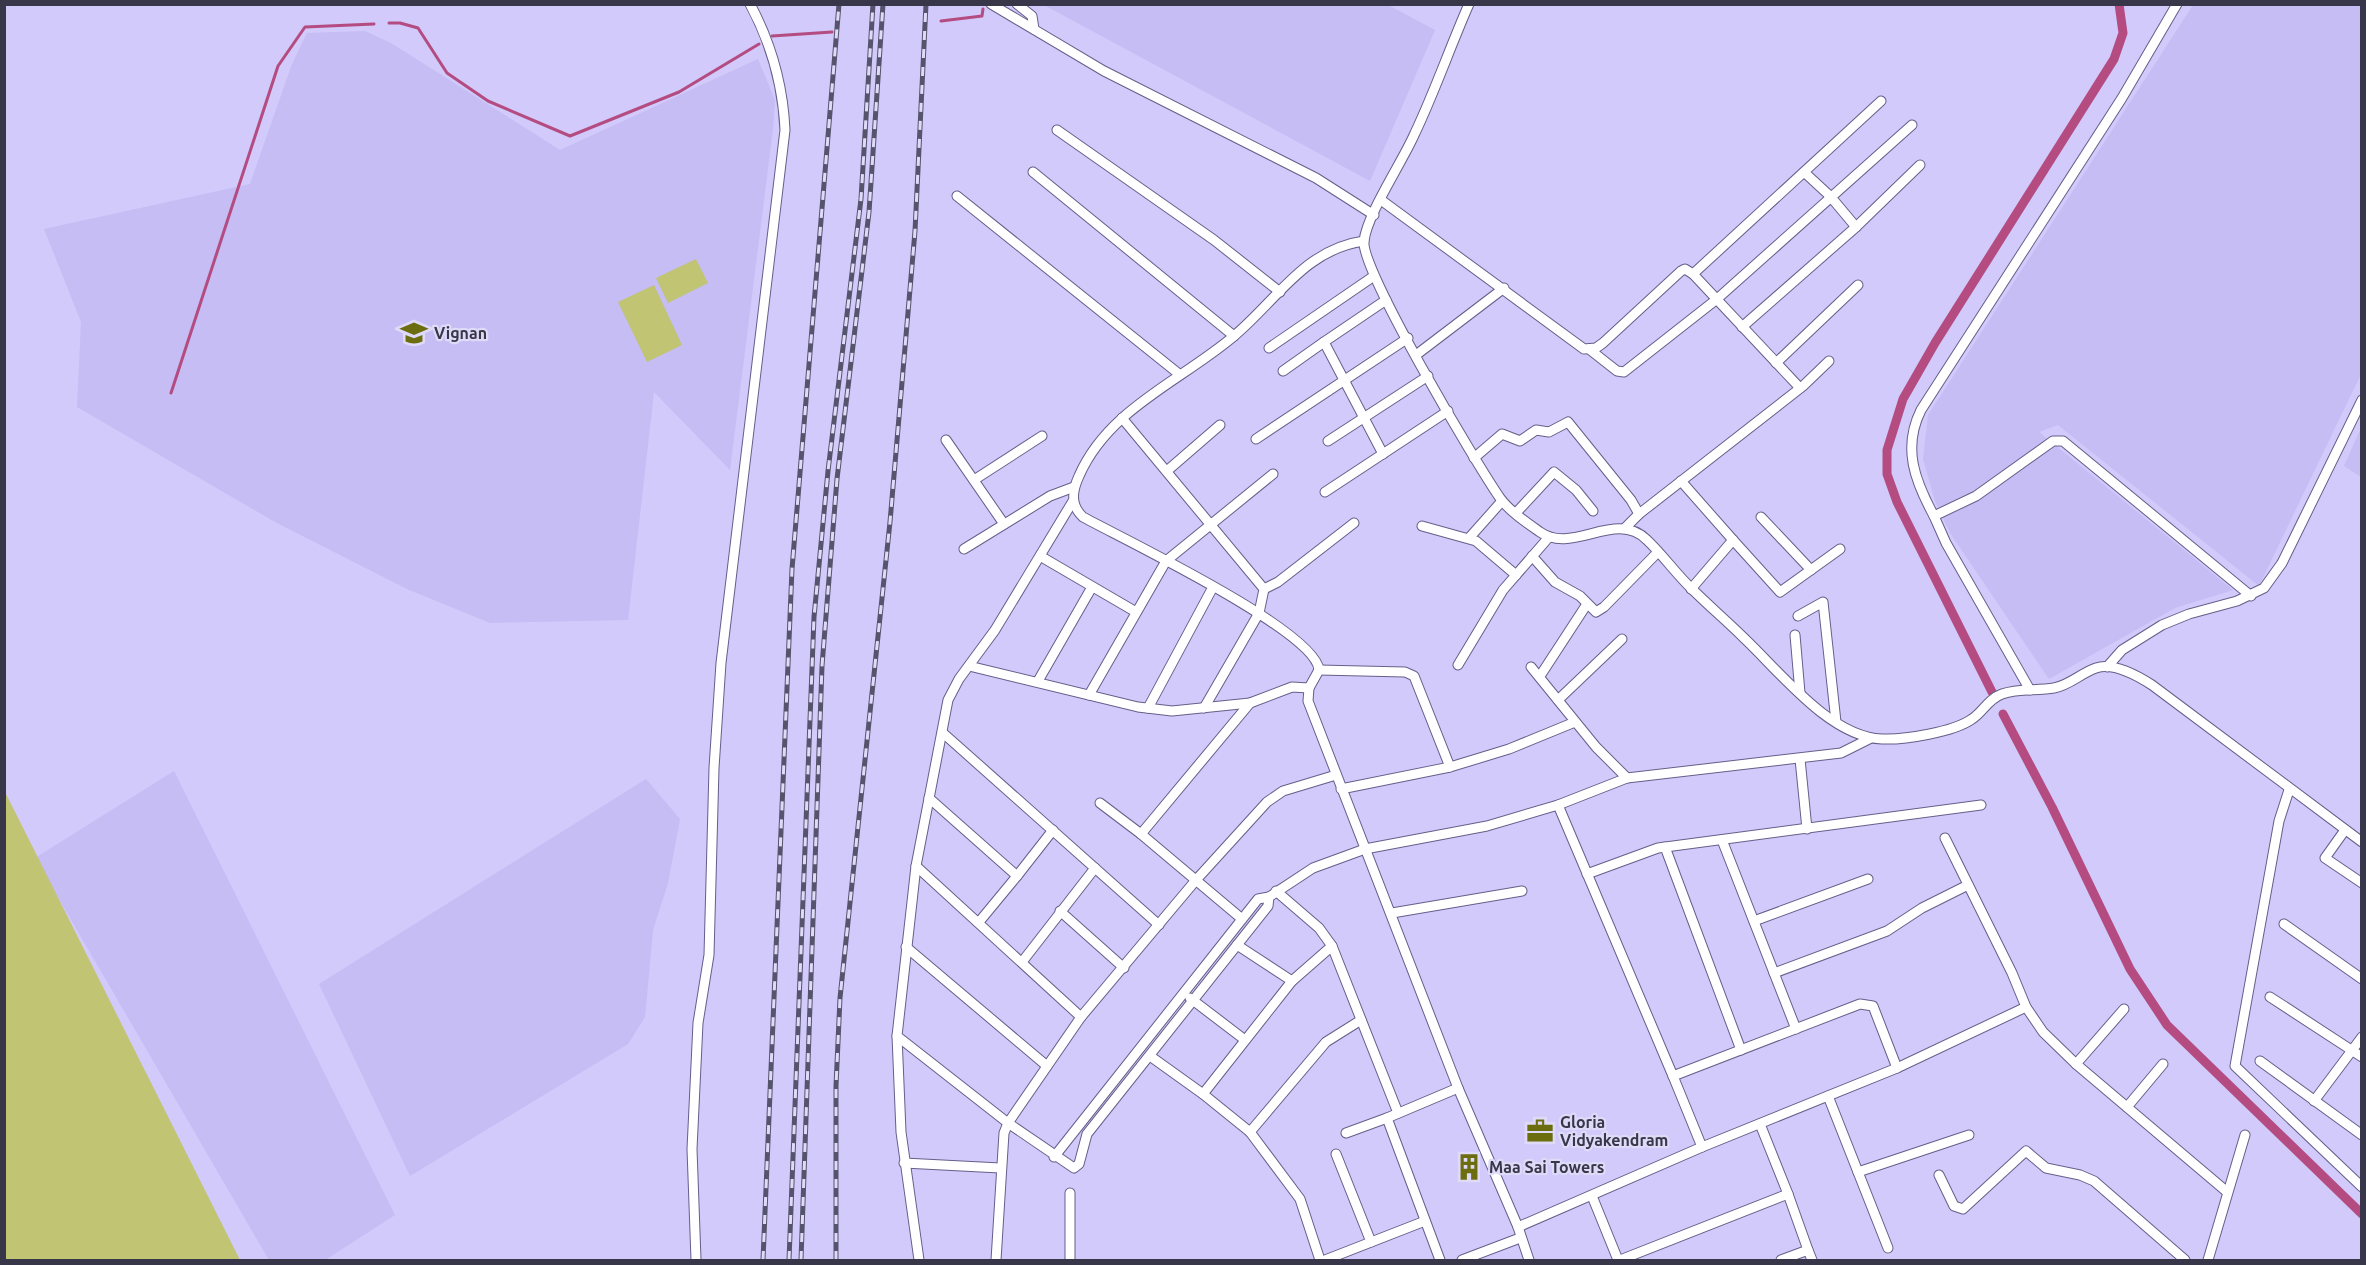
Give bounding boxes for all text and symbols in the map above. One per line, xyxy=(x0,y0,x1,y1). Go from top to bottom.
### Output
school or university icon: Vignan xyxy=(399,318,429,348)
place label: Vignan xyxy=(434,324,487,342)
place label: Gloria Vidyakendram xyxy=(1560,1113,1668,1149)
office icon: Gloria Vidyakendram xyxy=(1525,1116,1555,1146)
building icon: Maa Sai Towers xyxy=(1454,1152,1484,1182)
place label: Maa Sai Towers xyxy=(1489,1158,1604,1176)

